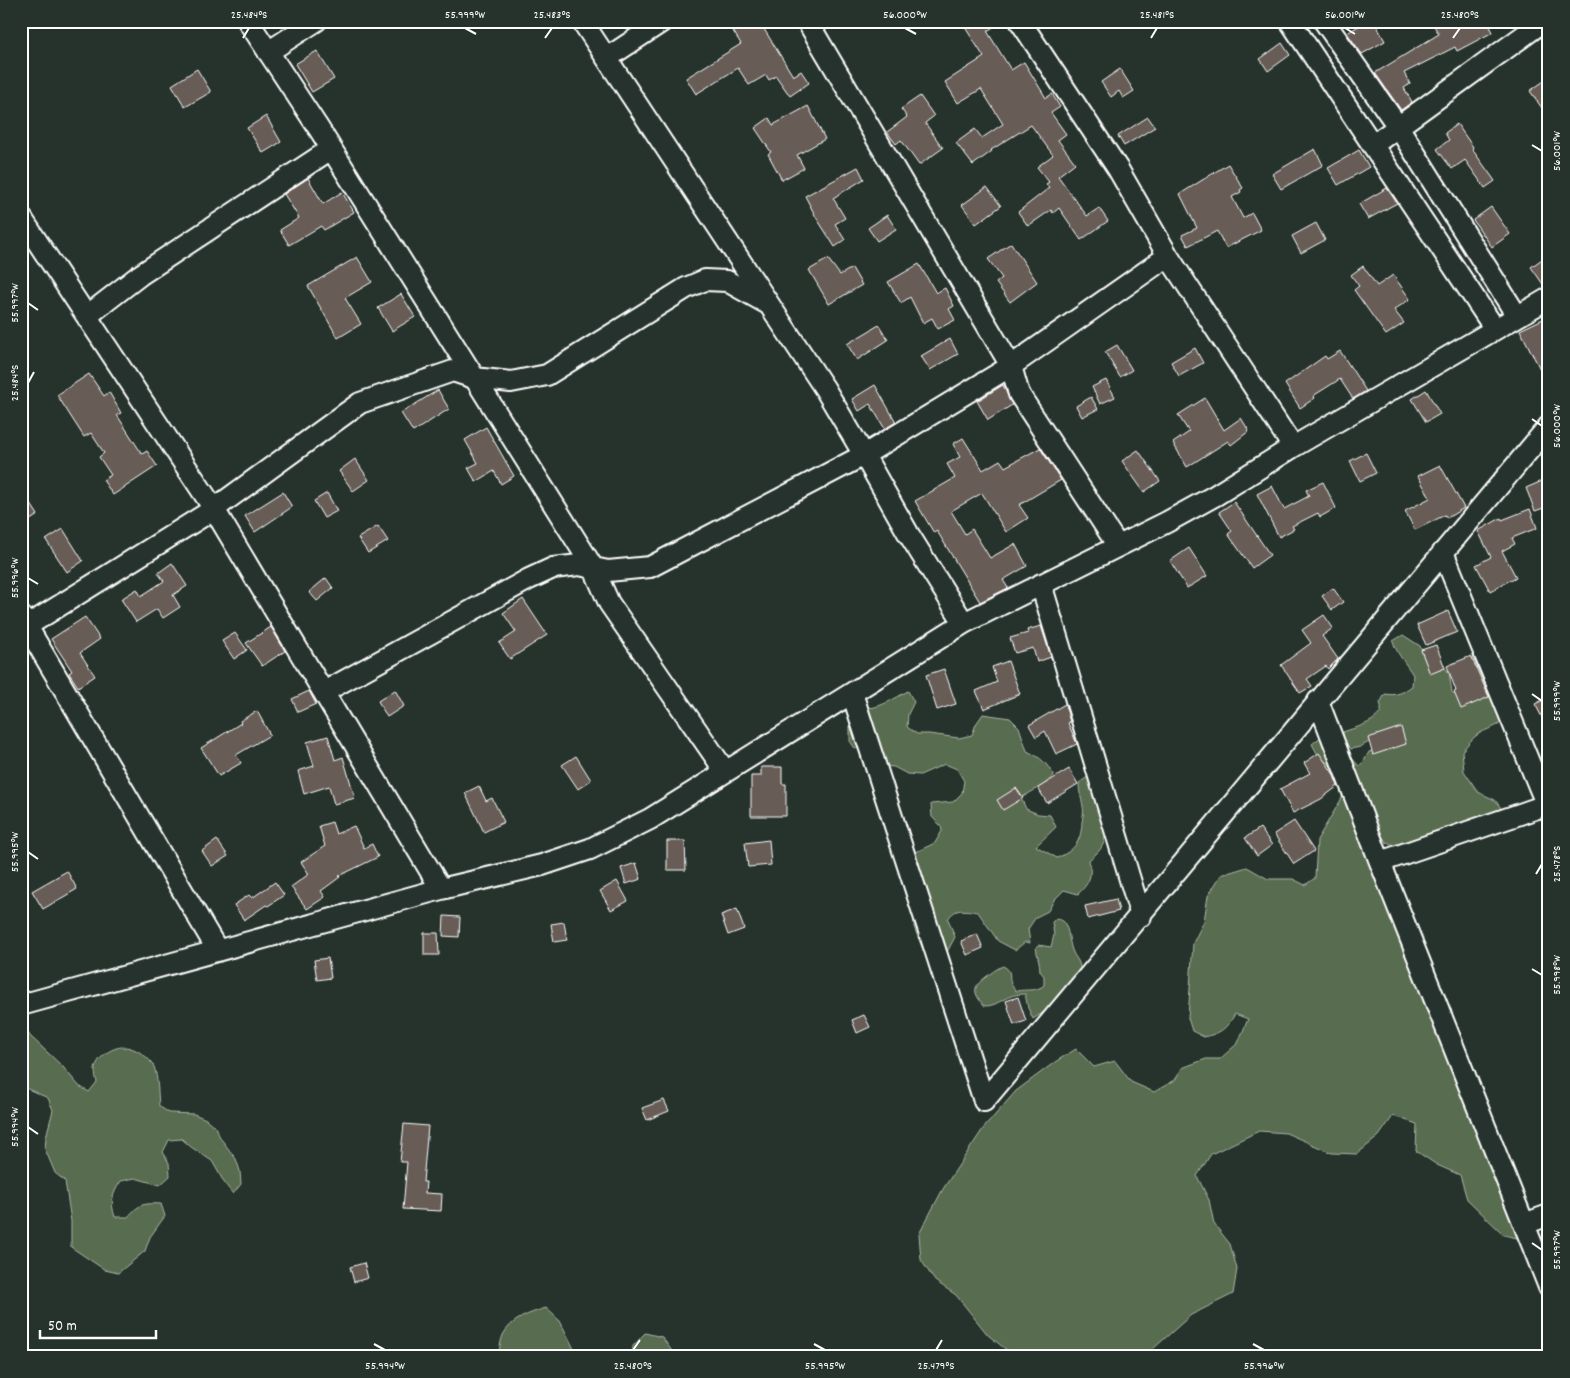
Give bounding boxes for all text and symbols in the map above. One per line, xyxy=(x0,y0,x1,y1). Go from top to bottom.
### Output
text: 25.484°S xyxy=(231,7,267,24)
text: 55.999°W xyxy=(445,7,485,24)
text: 25.483°S xyxy=(533,7,571,24)
text: 56.000°W xyxy=(883,7,927,24)
text: 25.481°S xyxy=(1140,7,1174,24)
text: 56.001°W xyxy=(1325,7,1365,24)
text: 25.480°S xyxy=(1441,7,1479,24)
text: 56.001°W xyxy=(1549,131,1566,171)
text: 55.997°W xyxy=(7,283,24,323)
text: 25.484°S xyxy=(7,365,24,401)
text: 56.000°W xyxy=(1549,404,1566,448)
text: 55.996°W xyxy=(7,558,24,598)
text: 55.999°W xyxy=(1549,681,1566,721)
text: 55.995°W xyxy=(7,832,24,872)
text: 25.478°S xyxy=(1549,846,1566,882)
text: 55.998°W xyxy=(1549,955,1566,995)
text: 55.994°W xyxy=(7,1107,24,1147)
text: 55.997°W xyxy=(1549,1230,1566,1270)
scale bar xyxy=(40,1308,156,1340)
text: 50 m xyxy=(48,1316,77,1338)
text: 55.994°W xyxy=(365,1358,405,1375)
text: 25.480°S xyxy=(614,1358,652,1375)
text: 55.995°W xyxy=(805,1358,845,1375)
text: 25.479°S xyxy=(917,1358,955,1375)
text: 55.996°W xyxy=(1244,1358,1284,1375)

